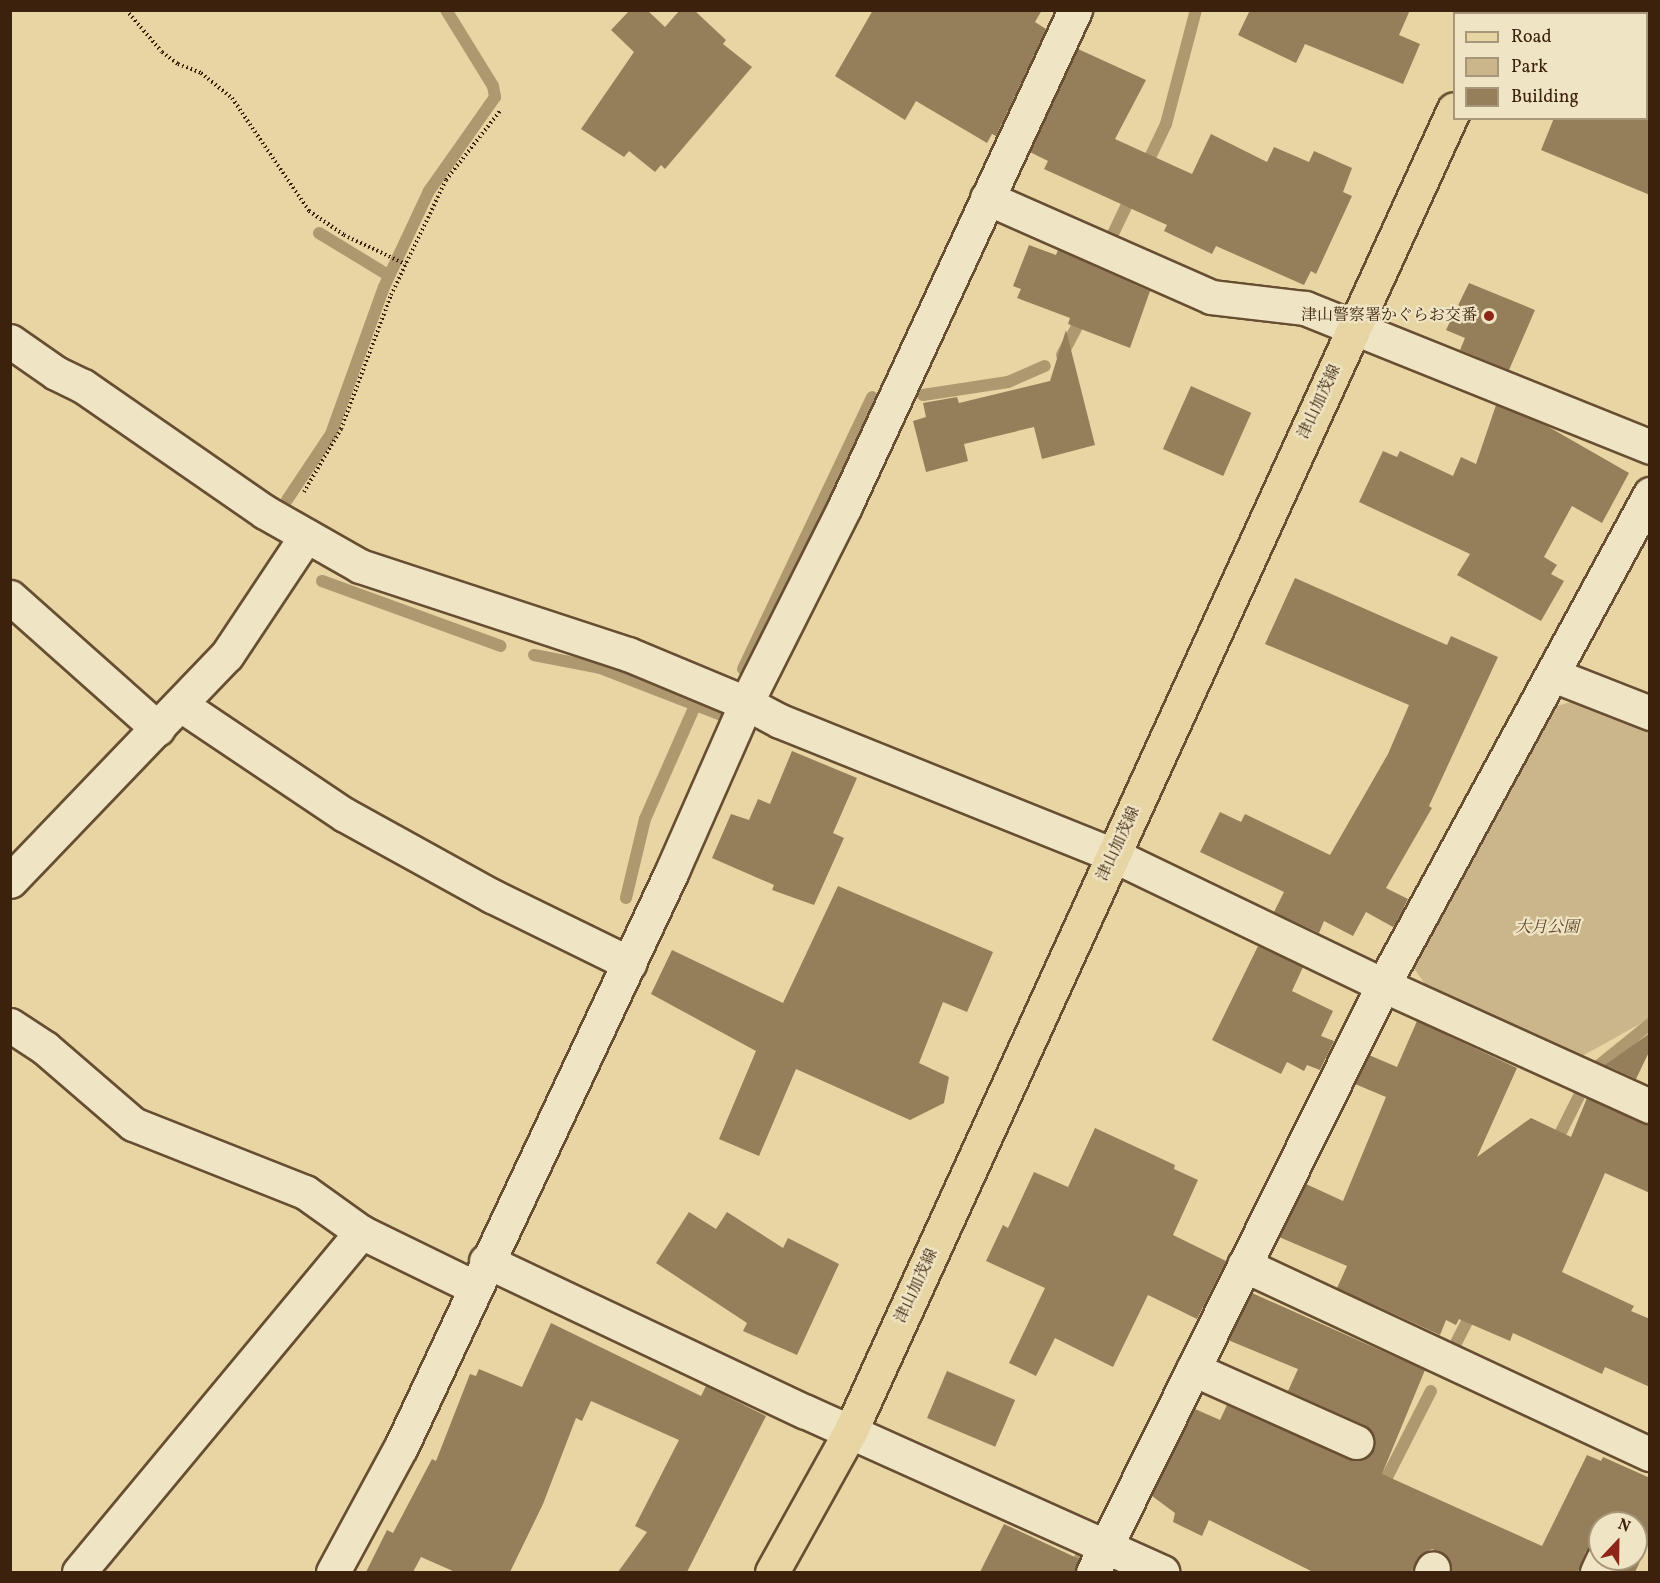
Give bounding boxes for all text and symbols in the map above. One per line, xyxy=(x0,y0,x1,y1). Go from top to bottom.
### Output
legend xyxy=(1453,12,1648,120)
text: Road xyxy=(1511,25,1552,50)
text: Park xyxy=(1511,55,1548,80)
text: Building xyxy=(1511,85,1579,110)
place label: 津山警察署かぐらお交番 xyxy=(1301,306,1477,326)
marker: 津山警察署かぐらお交番 xyxy=(1482,309,1496,323)
street label: 津山加茂線 xyxy=(1294,362,1346,442)
street label: 津山加茂線 xyxy=(1093,804,1145,884)
park label: 大月公園 xyxy=(1515,918,1579,938)
street label: 津山加茂線 xyxy=(891,1246,943,1326)
north arrow xyxy=(1588,1511,1648,1571)
text: N xyxy=(1614,1514,1634,1539)

